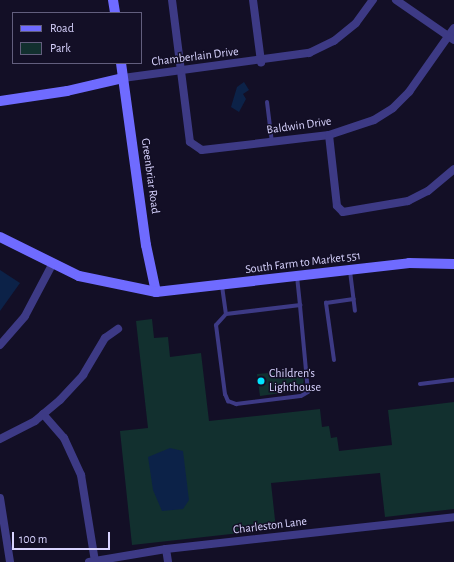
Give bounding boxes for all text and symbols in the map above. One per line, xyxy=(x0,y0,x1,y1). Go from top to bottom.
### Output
legend xyxy=(12,12,142,64)
text: Road xyxy=(50,22,74,34)
text: Park xyxy=(50,42,71,54)
street label: Chamberlain Drive xyxy=(151,45,239,69)
street label: Baldwin Drive xyxy=(266,114,332,138)
street label: Greenbriar Road xyxy=(138,137,162,215)
street label: South Farm to Market 551 xyxy=(244,249,362,277)
place label: Children’s Lighthouse xyxy=(269,367,321,395)
marker: Children’s Lighthouse xyxy=(256,376,266,386)
street label: Charleston Lane xyxy=(232,514,308,538)
scale bar xyxy=(14,524,112,550)
text: 100 m xyxy=(19,533,47,545)

